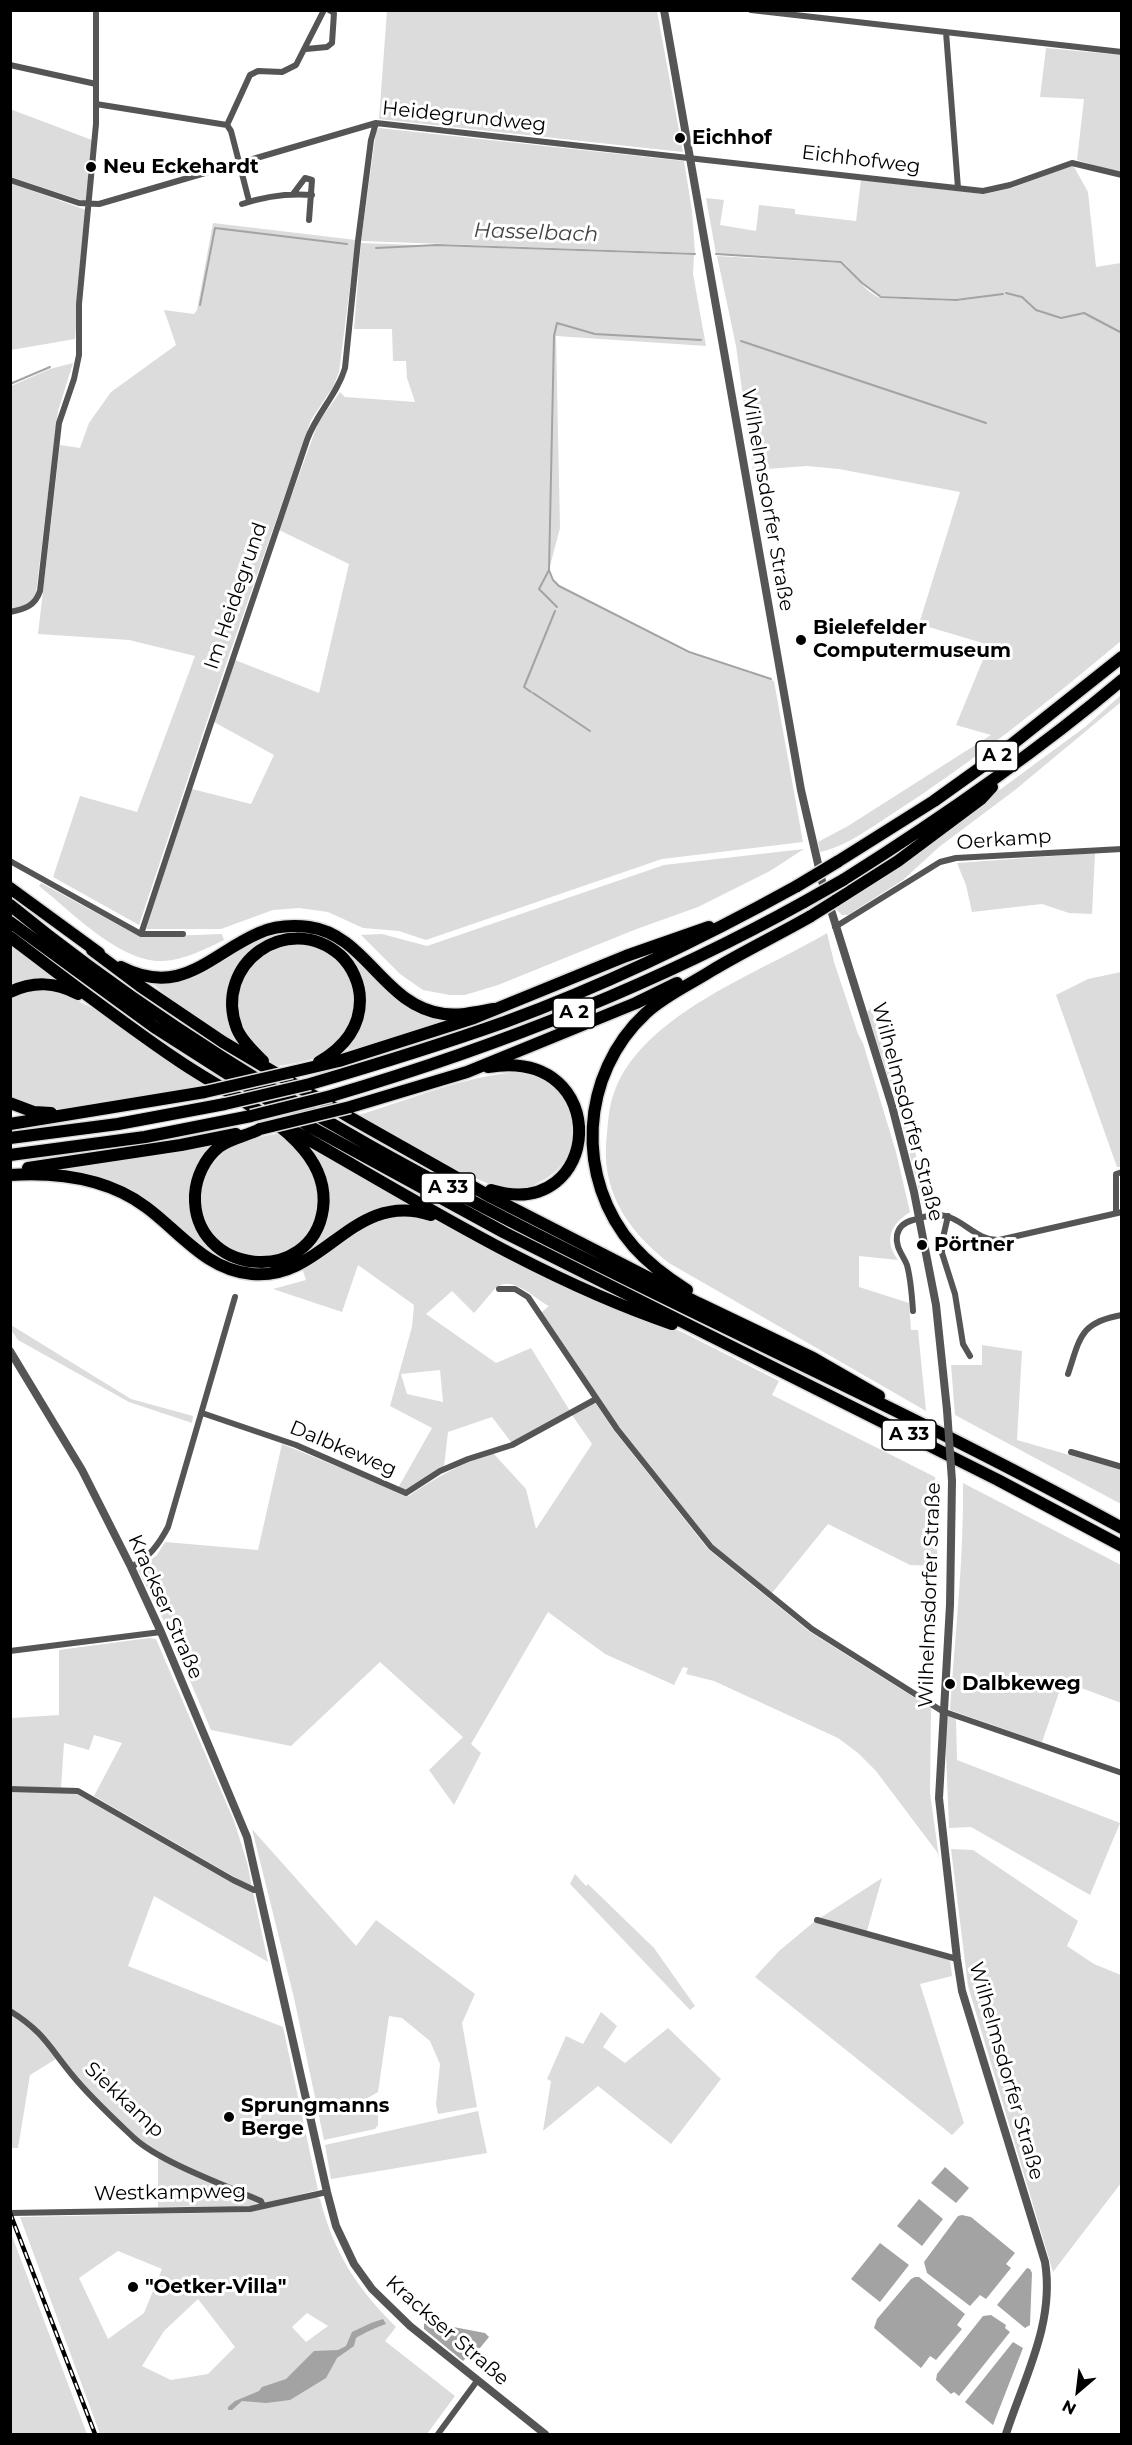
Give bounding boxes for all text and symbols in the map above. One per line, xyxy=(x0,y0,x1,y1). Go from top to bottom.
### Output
street label: Heidegrundweg xyxy=(381,96,547,138)
place label: Eichhof xyxy=(692,126,772,150)
marker: Eichhof xyxy=(673,131,687,145)
street label: Eichhofweg xyxy=(800,141,922,179)
place label: Neu Eckehardt xyxy=(103,155,259,179)
marker: Neu Eckehardt xyxy=(84,160,98,174)
water label: Hasselbach xyxy=(473,218,599,248)
street label: Wilhelmsdorfer Straße xyxy=(736,387,798,613)
street label: Im Heidegrund xyxy=(200,519,272,673)
place label: Bielefelder Computermuseum xyxy=(813,616,1011,663)
marker: Bielefelder Computermuseum xyxy=(794,633,808,647)
road number: A 2 xyxy=(976,741,1018,771)
street label: Oerkamp xyxy=(956,825,1052,855)
road number: A 2 xyxy=(553,998,595,1028)
street label: Wilhelmsdorfer Straße xyxy=(866,1000,948,1224)
road number: A 33 xyxy=(421,1173,475,1203)
place label: Pörtner xyxy=(934,1233,1014,1257)
marker: Pörtner xyxy=(915,1238,929,1252)
street label: Dalbkeweg xyxy=(286,1416,400,1482)
road number: A 33 xyxy=(882,1420,936,1450)
street label: Wilhelmsdorfer Straße xyxy=(914,1482,946,1708)
street label: Krackser Straße xyxy=(122,1531,208,1683)
place label: Dalbkeweg xyxy=(962,1672,1081,1696)
marker: Dalbkeweg xyxy=(943,1677,957,1691)
street label: Wilhelmsdorfer Straße xyxy=(963,1959,1049,2183)
street label: Siekkamp xyxy=(79,2057,169,2143)
place label: Sprungmanns Berge xyxy=(241,2094,389,2141)
marker: Sprungmanns Berge xyxy=(222,2110,236,2124)
street label: Westkampweg xyxy=(94,2180,246,2206)
street label: Krackser Straße xyxy=(380,2271,514,2391)
place label: "Oetker-Villa" xyxy=(145,2275,286,2299)
marker: "Oetker-Villa" xyxy=(126,2280,140,2294)
north arrow xyxy=(1048,2361,1108,2421)
text: N xyxy=(1059,2396,1079,2419)

